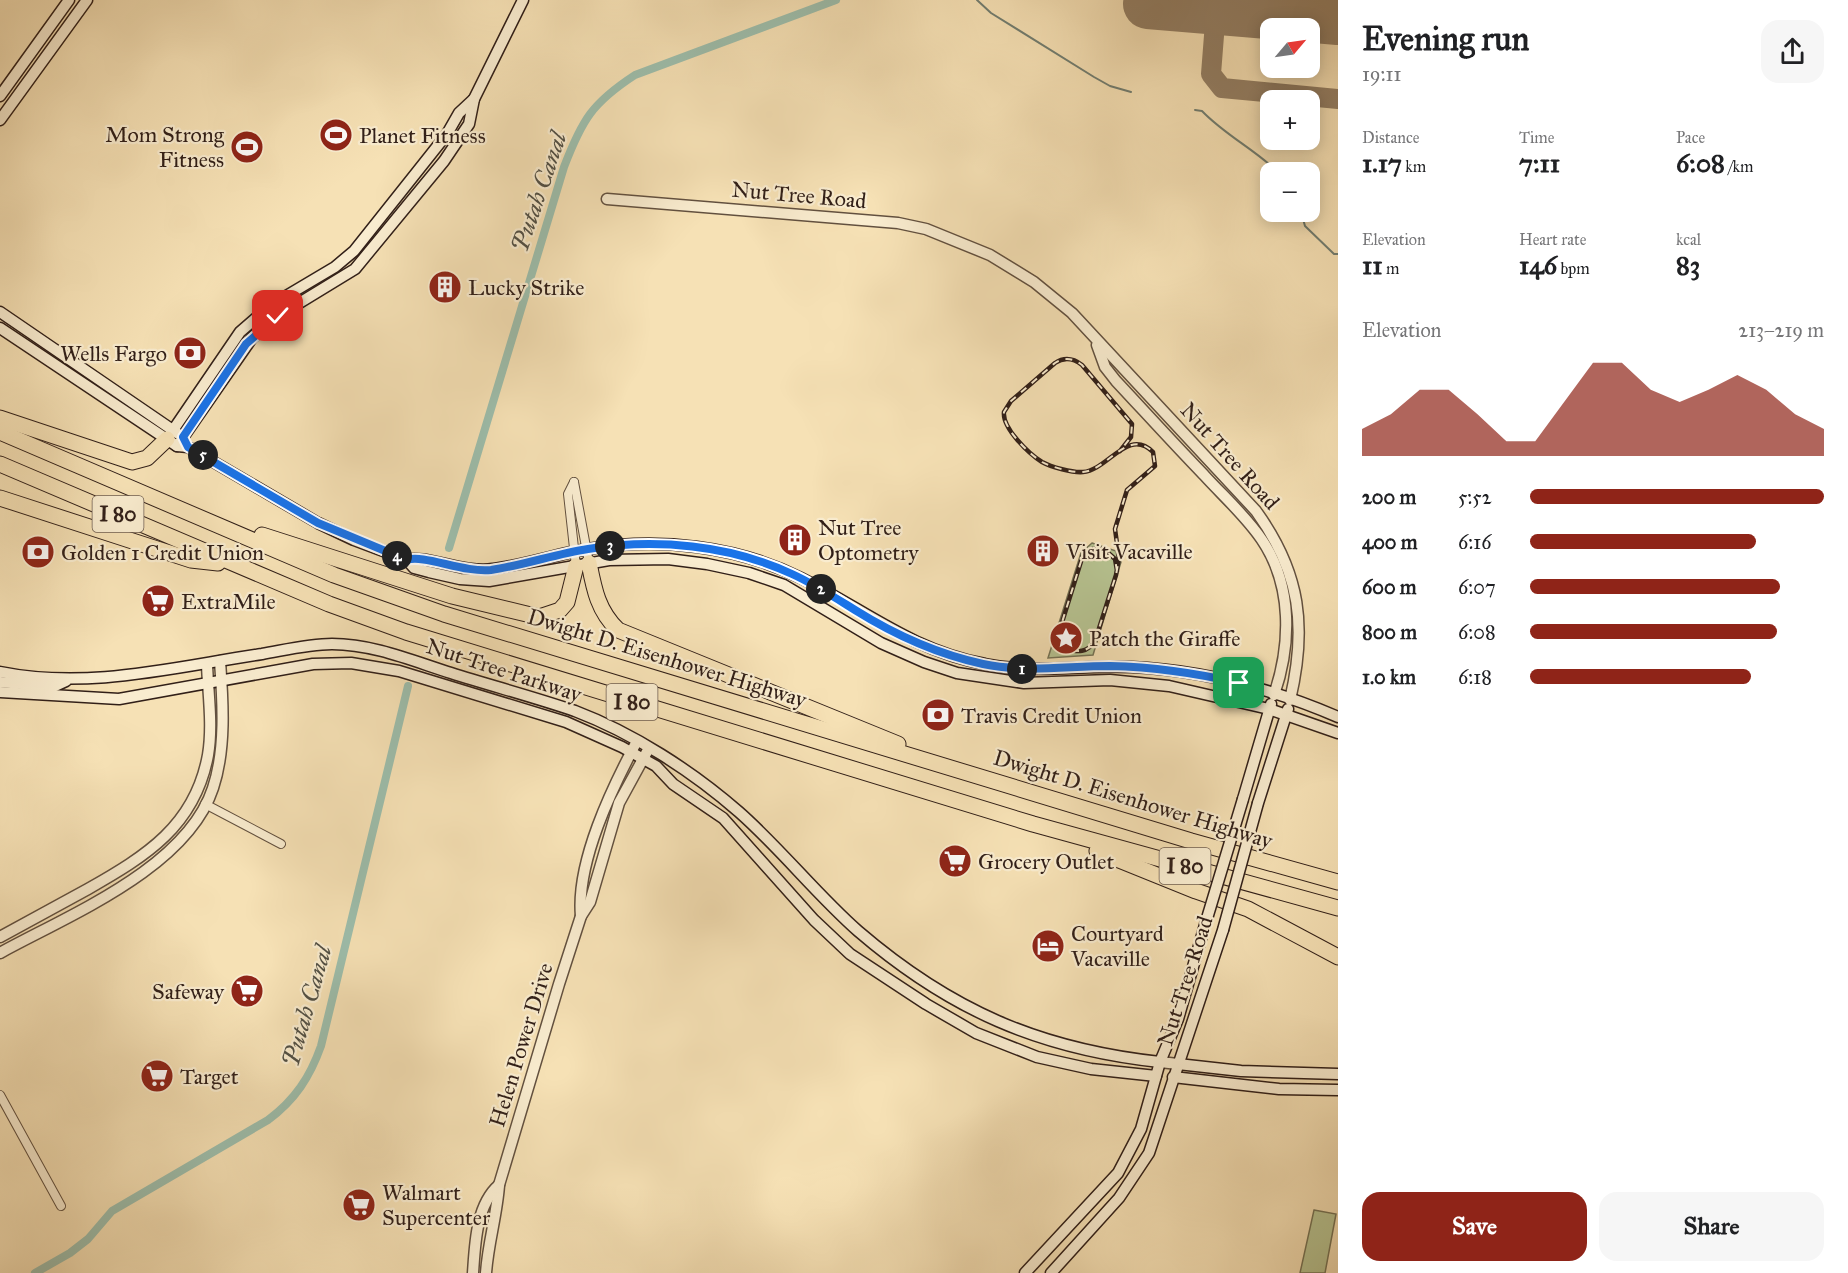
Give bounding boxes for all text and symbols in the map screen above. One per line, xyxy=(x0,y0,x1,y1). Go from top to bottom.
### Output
north arrow xyxy=(1260,18,1320,78)
map controls xyxy=(1260,18,1320,222)
text: Evening run xyxy=(1362,19,1529,59)
button: share xyxy=(1761,20,1824,83)
text: 19:11 xyxy=(1362,62,1401,86)
button: + xyxy=(1260,90,1320,150)
sports icon: Planet Fitness xyxy=(318,117,354,153)
place label: Mom Strong Fitness xyxy=(105,121,225,173)
place label: Planet Fitness xyxy=(359,122,486,149)
water label: Putah Canal xyxy=(505,126,574,256)
text: Distance xyxy=(1362,128,1419,147)
text: Time xyxy=(1519,128,1554,147)
text: Pace xyxy=(1676,128,1705,147)
sports icon: Mom Strong Fitness xyxy=(229,129,265,165)
text: 1.17 xyxy=(1362,147,1402,179)
text: 7:11 xyxy=(1519,147,1560,179)
text: 6:08 xyxy=(1676,147,1725,179)
text: km xyxy=(1402,157,1426,176)
text: /km xyxy=(1725,157,1753,176)
button: − xyxy=(1260,162,1320,222)
street label: Nut Tree Road xyxy=(731,176,867,214)
text: Elevation xyxy=(1362,230,1426,249)
text: Heart rate xyxy=(1519,230,1586,249)
text: kcal xyxy=(1676,230,1701,249)
text: 11 xyxy=(1362,249,1383,281)
text: 146 xyxy=(1519,249,1557,281)
text: 83 xyxy=(1676,249,1700,281)
text: m xyxy=(1383,259,1399,278)
text: bpm xyxy=(1557,259,1590,278)
building icon: Lucky Strike xyxy=(427,269,463,305)
place label: Lucky Strike xyxy=(468,274,584,301)
pin xyxy=(252,290,303,341)
icon: check xyxy=(261,299,294,332)
text: Elevation xyxy=(1362,318,1441,342)
text: 213–219 m xyxy=(1738,318,1824,342)
bank icon: Wells Fargo xyxy=(172,335,208,371)
place label: Wells Fargo xyxy=(60,340,167,367)
street label: Nut Tree Road xyxy=(1175,397,1285,515)
pin: 5 xyxy=(188,440,218,470)
text: 5 xyxy=(199,445,207,464)
text: 200 m xyxy=(1362,485,1416,509)
text: 5:52 xyxy=(1458,485,1492,509)
road number: I 80 xyxy=(92,496,144,532)
place label: Nut Tree Optometry xyxy=(818,514,919,566)
building icon: Nut Tree Optometry xyxy=(777,522,813,558)
text: 400 m xyxy=(1362,530,1418,554)
text: 6:16 xyxy=(1458,530,1491,554)
pin: 3 xyxy=(595,531,625,561)
building icon: Visit Vacaville xyxy=(1025,533,1061,569)
bank icon: Golden 1 Credit Union xyxy=(20,534,56,570)
text: 3 xyxy=(607,536,613,555)
place label: Visit Vacaville xyxy=(1065,538,1193,565)
place label: Golden 1 Credit Union xyxy=(61,539,264,566)
pin: 4 xyxy=(382,541,412,571)
text: 4 xyxy=(393,546,401,565)
pin: 2 xyxy=(806,574,836,604)
text: 600 m xyxy=(1362,575,1417,599)
text: 6:07 xyxy=(1458,575,1496,599)
text: 2 xyxy=(817,579,825,598)
supermarket icon: ExtraMile xyxy=(140,583,176,619)
place label: ExtraMile xyxy=(181,588,276,615)
street label: Dwight D. Eisenhower Highway xyxy=(524,603,810,714)
place icon: Patch the Giraffe xyxy=(1048,620,1084,656)
text: 800 m xyxy=(1362,620,1417,644)
text: 6:08 xyxy=(1458,620,1496,644)
place label: Patch the Giraffe xyxy=(1089,625,1240,652)
street label: Nut Tree Parkway xyxy=(423,632,586,708)
pin: 1 xyxy=(1007,654,1037,684)
pin xyxy=(1213,657,1264,708)
text: 1 xyxy=(1019,659,1025,678)
text: 1.0 km xyxy=(1362,665,1416,689)
text: 6:18 xyxy=(1458,665,1492,689)
icon: arrive xyxy=(1222,666,1255,699)
road number: I 80 xyxy=(606,684,658,720)
bank icon: Travis Credit Union xyxy=(920,697,956,733)
place label: Travis Credit Union xyxy=(961,702,1142,729)
street label: Dwight D. Eisenhower Highway xyxy=(990,744,1276,855)
supermarket icon: Grocery Outlet xyxy=(937,843,973,879)
place label: Grocery Outlet xyxy=(978,848,1115,875)
road number: I 80 xyxy=(1160,848,1210,884)
street label: Nut Tree Road xyxy=(1151,913,1219,1049)
place label: Courtyard Vacaville xyxy=(1070,920,1164,972)
hotel icon: Courtyard Vacaville xyxy=(1030,928,1066,964)
water label: Putah Canal xyxy=(275,940,339,1070)
street label: Helen Power Drive xyxy=(483,960,559,1130)
supermarket icon: Safeway xyxy=(229,973,265,1009)
place label: Safeway xyxy=(152,978,225,1005)
supermarket icon: Target xyxy=(139,1058,175,1094)
place label: Target xyxy=(180,1063,239,1090)
place label: Walmart Supercenter xyxy=(382,1179,491,1231)
supermarket icon: Walmart Supercenter xyxy=(341,1187,377,1223)
button: Save xyxy=(1362,1192,1587,1261)
button: Share xyxy=(1599,1192,1824,1261)

